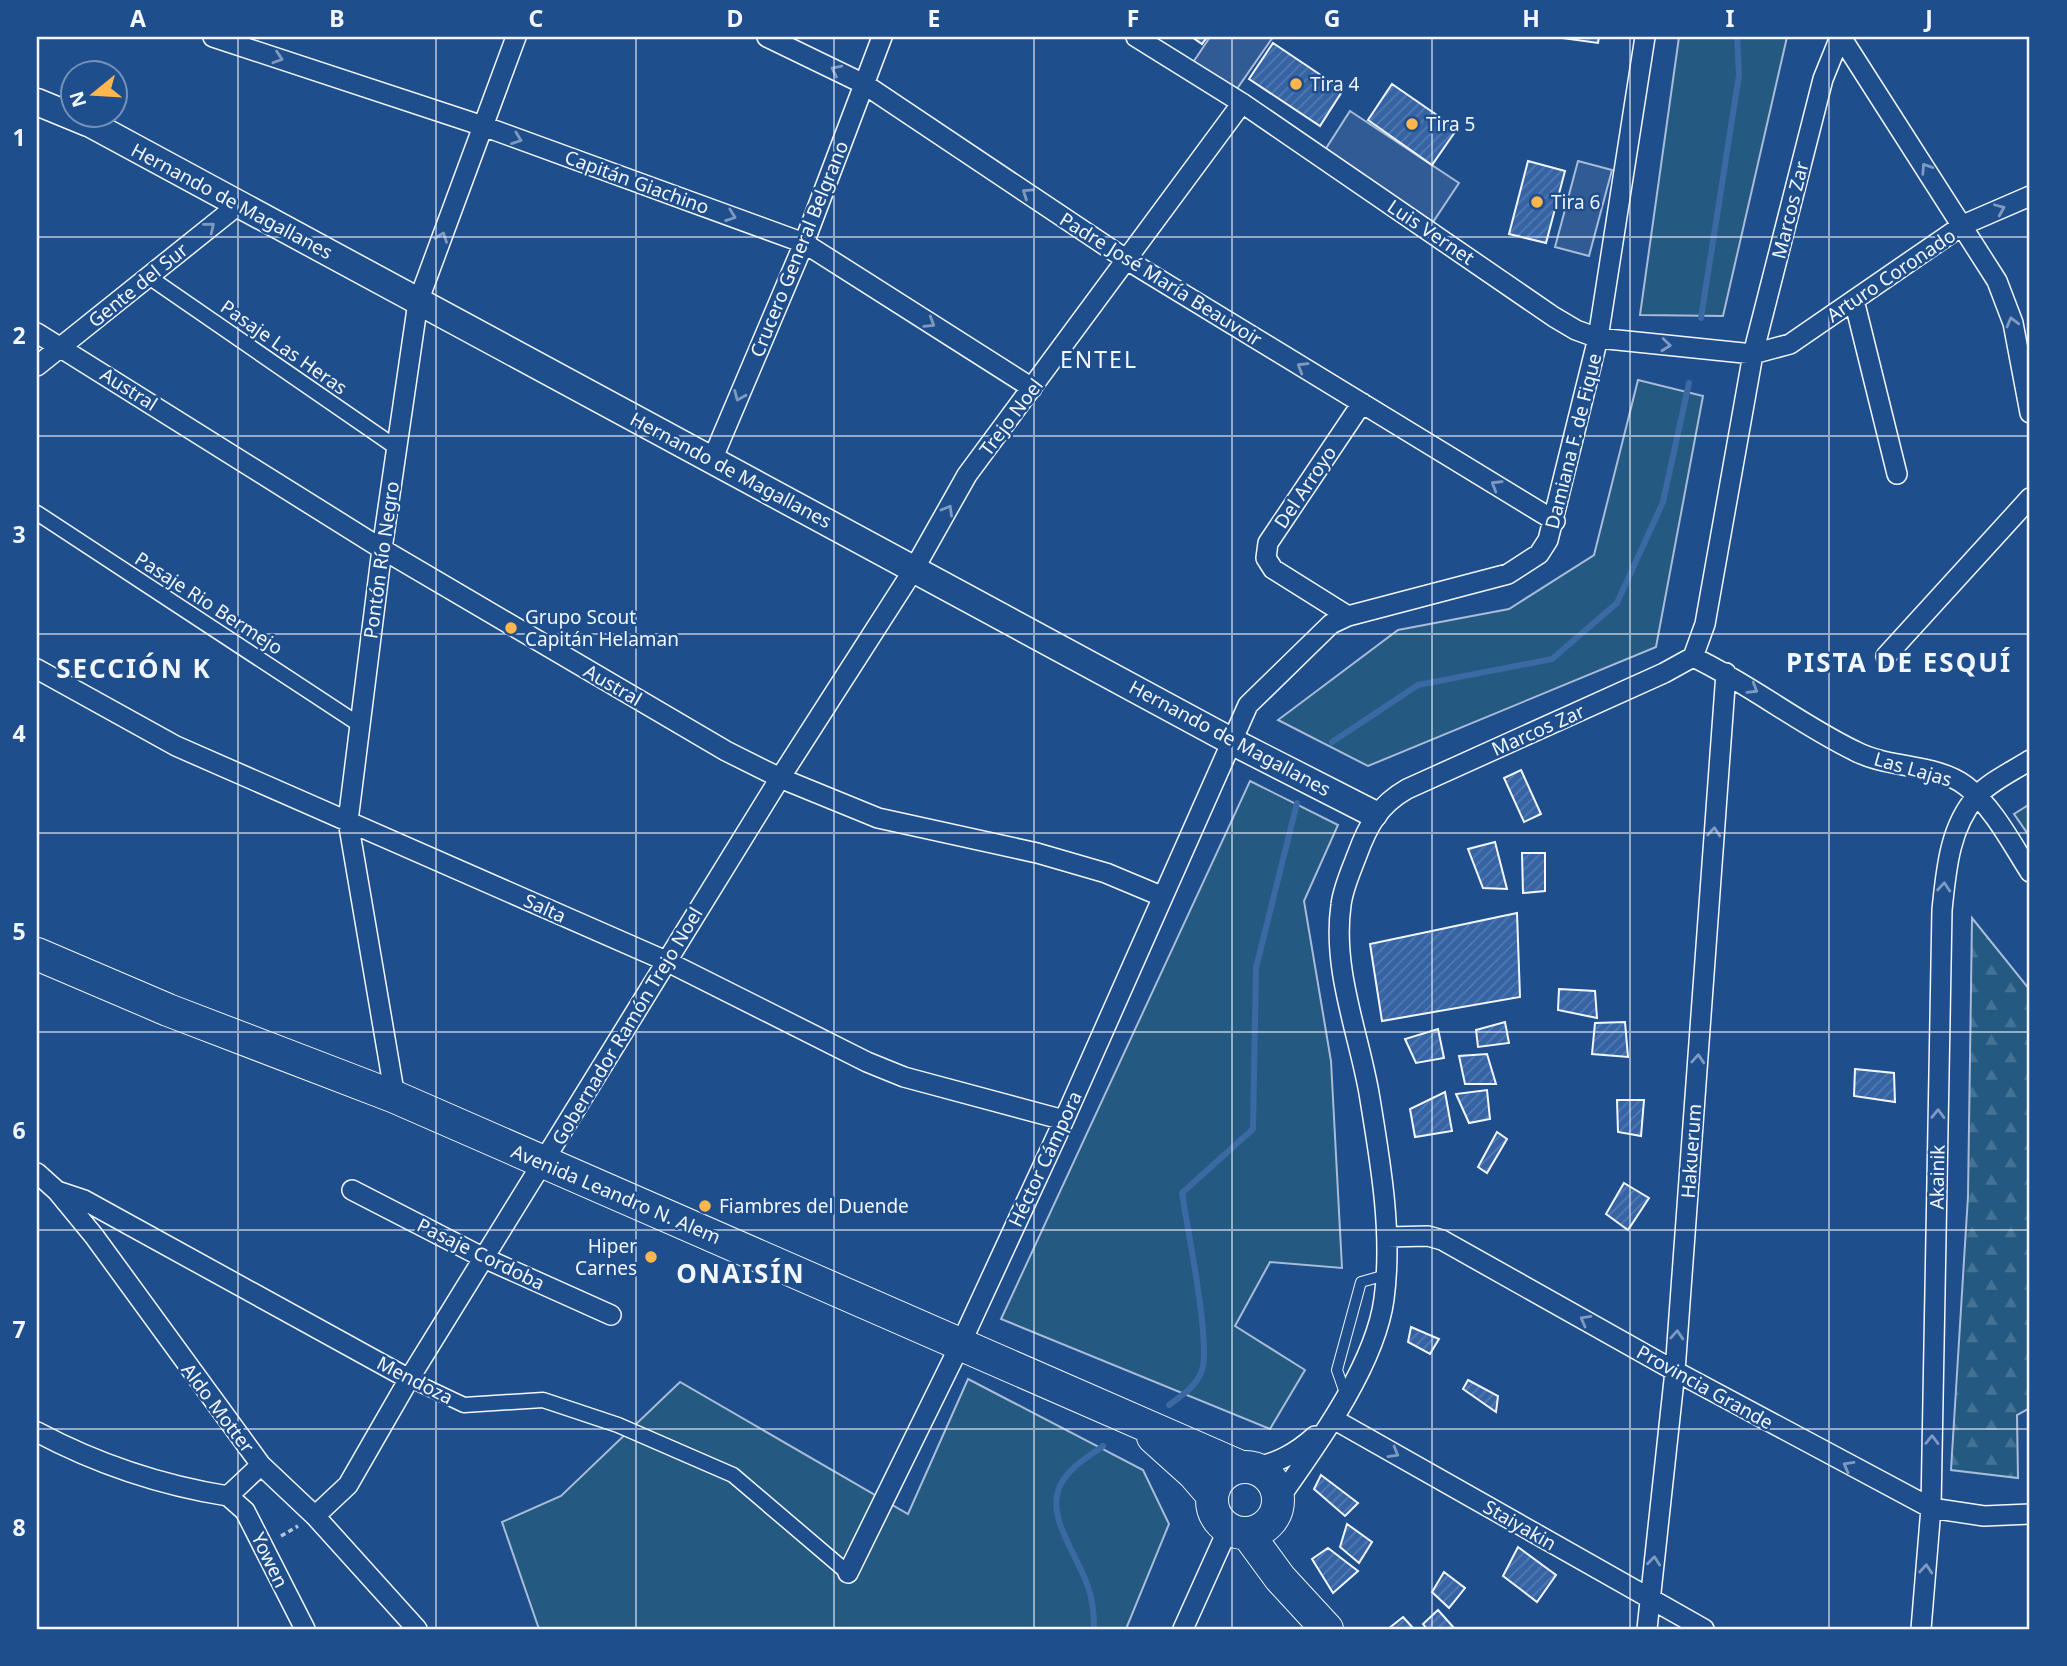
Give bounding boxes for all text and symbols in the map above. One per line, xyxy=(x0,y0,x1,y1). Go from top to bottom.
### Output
text: A xyxy=(130,2,146,34)
text: B xyxy=(329,2,345,34)
text: C xyxy=(529,2,544,34)
text: D xyxy=(727,2,743,34)
text: E xyxy=(928,2,940,34)
text: F xyxy=(1127,2,1139,34)
text: G xyxy=(1324,2,1340,34)
text: H xyxy=(1522,2,1540,34)
text: I xyxy=(1726,2,1735,34)
text: J xyxy=(1923,2,1933,34)
one-way arrow xyxy=(271,50,284,64)
north arrow xyxy=(60,60,130,130)
one-way arrow xyxy=(831,64,843,78)
place label: Tira 4 xyxy=(1310,71,1360,97)
marker: Tira 4 xyxy=(1288,76,1304,92)
text: N xyxy=(63,88,93,111)
place label: Tira 5 xyxy=(1426,111,1475,137)
marker: Tira 5 xyxy=(1404,116,1420,132)
text: 1 xyxy=(12,121,26,153)
one-way arrow xyxy=(510,131,522,145)
street label: Hernando de Magallanes xyxy=(127,137,337,265)
street label: Crucero General Belgrano xyxy=(744,137,854,361)
street label: Capitán Giachino xyxy=(561,144,713,220)
street label: Marcos Zar xyxy=(1765,158,1815,261)
one-way arrow xyxy=(1921,162,1934,175)
one-way arrow xyxy=(1022,189,1035,201)
place label: Tira 6 xyxy=(1551,189,1600,215)
street label: Luis Vernet xyxy=(1382,193,1480,271)
marker: Tira 6 xyxy=(1529,194,1545,210)
one-way arrow xyxy=(1992,203,2005,217)
street label: Padre José María Beauvoir xyxy=(1055,206,1267,352)
one-way arrow xyxy=(724,208,736,222)
street label: Arturo Coronado xyxy=(1821,222,1961,328)
one-way arrow xyxy=(203,223,215,236)
one-way arrow xyxy=(433,232,447,244)
street label: Gente del Sur xyxy=(83,237,193,333)
street label: Pasaje Las Heras xyxy=(215,294,353,400)
one-way arrow xyxy=(923,315,936,328)
one-way arrow xyxy=(2006,316,2020,328)
text: 2 xyxy=(12,319,26,351)
one-way arrow xyxy=(1661,337,1672,352)
district label: ENTEL xyxy=(1060,343,1138,375)
street label: Damiana F. de Fique xyxy=(1539,350,1607,532)
street label: Austral xyxy=(95,361,163,417)
one-way arrow xyxy=(1297,362,1310,375)
street label: Trejo Noel xyxy=(973,373,1049,461)
one-way arrow xyxy=(733,389,747,401)
street label: Hernando de Magallanes xyxy=(626,406,836,534)
street label: Del Arroyo xyxy=(1268,441,1342,533)
street label: Pontón Río Negro xyxy=(357,480,405,640)
one-way arrow xyxy=(1491,481,1504,494)
one-way arrow xyxy=(940,504,953,517)
text: 3 xyxy=(12,518,26,550)
street label: Pasaje Rio Bermejo xyxy=(130,545,288,661)
place label: Grupo Scout Capitán Helaman xyxy=(525,604,679,652)
marker: Grupo Scout Capitán Helaman xyxy=(503,620,519,636)
district label: PISTA DE ESQUÍ xyxy=(1786,644,2012,680)
district label: SECCIÓN K xyxy=(56,650,212,686)
street label: Austral xyxy=(579,658,647,712)
street label: Hernando de Magallanes xyxy=(1125,674,1335,802)
one-way arrow xyxy=(1746,681,1759,694)
street label: Marcos Zar xyxy=(1487,698,1589,762)
text: 4 xyxy=(12,717,26,749)
street label: Las Lajas xyxy=(1871,745,1955,793)
one-way arrow xyxy=(1706,827,1721,838)
one-way arrow xyxy=(1937,881,1952,893)
street label: Salta xyxy=(520,887,570,929)
street label: Gobernador Ramón Trejo Noel xyxy=(546,902,708,1150)
text: 5 xyxy=(12,915,26,947)
one-way arrow xyxy=(1690,1054,1705,1065)
street label: Héctor Cámpora xyxy=(1002,1087,1088,1231)
street label: Hakuerum xyxy=(1675,1103,1707,1199)
one-way arrow xyxy=(1931,1108,1946,1119)
text: 6 xyxy=(12,1114,26,1146)
street label: Avenida Leandro N. Alem xyxy=(507,1138,725,1250)
street label: Akainik xyxy=(1923,1144,1951,1210)
place label: Fiambres del Duende xyxy=(719,1193,909,1219)
marker: Fiambres del Duende xyxy=(697,1198,713,1214)
street label: Pasaje Cordoba xyxy=(413,1212,549,1296)
place label: Hiper Carnes xyxy=(575,1233,637,1281)
marker: Hiper Carnes xyxy=(643,1249,659,1265)
district label: ONAISÍN xyxy=(676,1255,806,1291)
text: 7 xyxy=(12,1313,26,1345)
one-way arrow xyxy=(1580,1315,1592,1328)
one-way arrow xyxy=(1670,1329,1685,1340)
street label: Provincia Grande xyxy=(1632,1339,1778,1435)
street label: Mendoza xyxy=(372,1350,458,1410)
street label: Aldo Motter xyxy=(176,1358,260,1458)
one-way arrow xyxy=(1924,1434,1940,1444)
one-way arrow xyxy=(1387,1445,1399,1458)
one-way arrow xyxy=(1843,1460,1856,1474)
street label: Staiyakin xyxy=(1479,1494,1561,1556)
text: 8 xyxy=(12,1511,26,1543)
street label: Yowen xyxy=(246,1528,294,1592)
one-way arrow xyxy=(1647,1556,1662,1567)
one-way arrow xyxy=(1918,1563,1933,1574)

